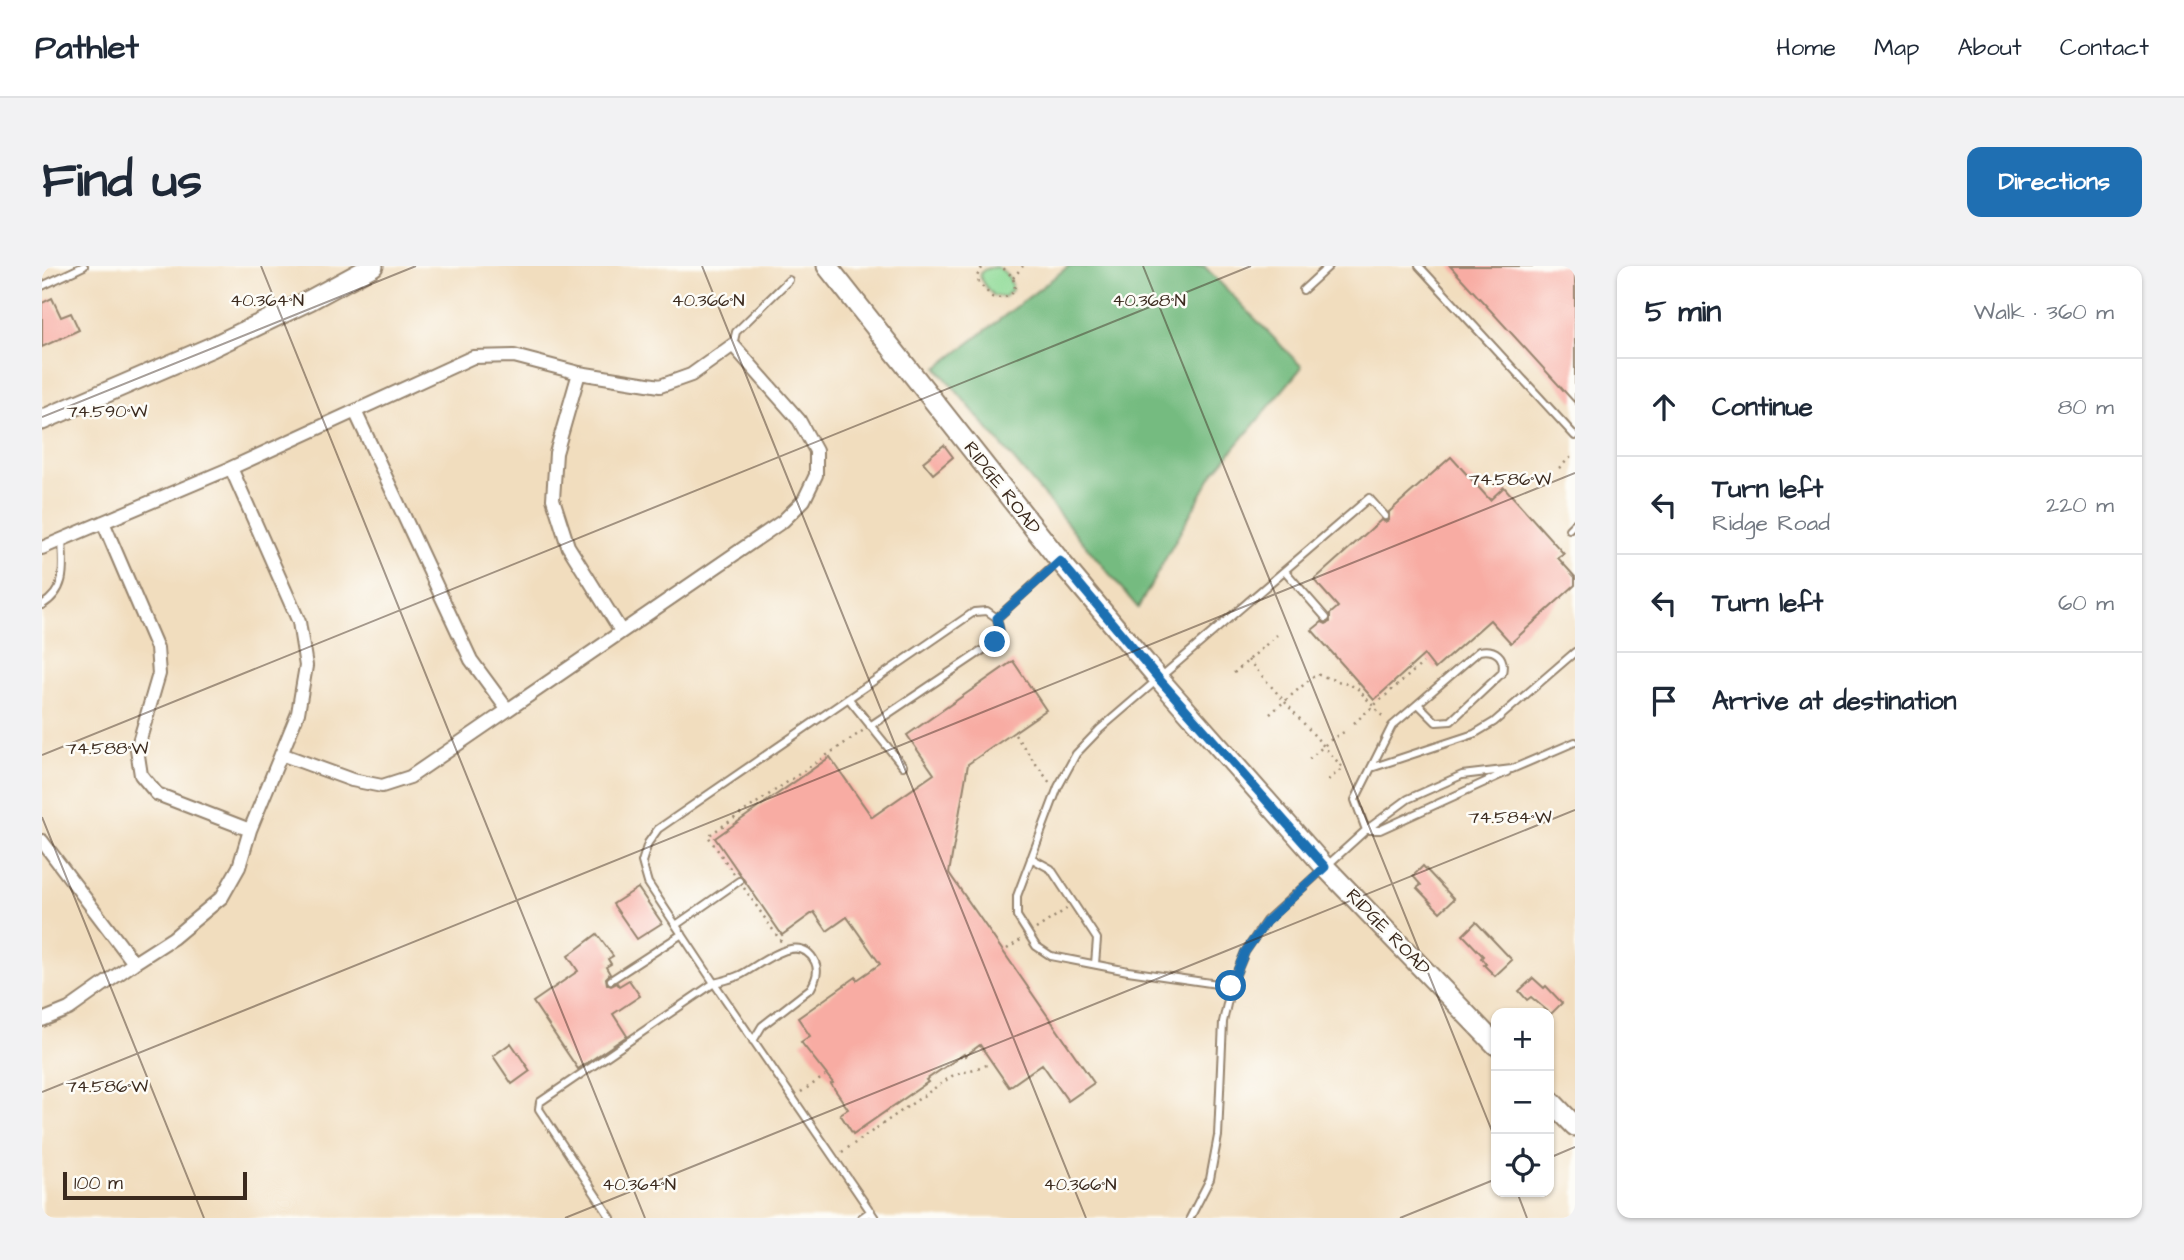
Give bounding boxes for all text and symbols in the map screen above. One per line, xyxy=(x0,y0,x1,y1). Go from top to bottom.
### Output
text: Pathlet xyxy=(35,25,139,71)
text: Home xyxy=(1776,31,1836,65)
text: Map xyxy=(1874,31,1919,65)
text: About xyxy=(1957,31,2022,65)
text: Contact xyxy=(2060,31,2149,65)
button: Directions xyxy=(1967,147,2142,217)
text: Find us xyxy=(42,148,202,216)
text: 40.364°N xyxy=(230,288,304,313)
text: 40.366°N xyxy=(671,288,745,313)
text: 40.368°N xyxy=(1112,288,1186,313)
text: 5 min xyxy=(1645,291,1721,333)
text: Walk · 360 m xyxy=(1974,296,2114,328)
icon: ahead xyxy=(1645,388,1683,426)
text: Continue xyxy=(1712,389,1813,425)
text: 80 m xyxy=(2057,391,2114,423)
text: 74.590°W xyxy=(66,399,148,424)
street label: RIDGE ROAD xyxy=(957,436,1047,540)
text: 74.586°W xyxy=(1469,467,1551,492)
text: Turn left xyxy=(1712,471,1823,507)
icon: left xyxy=(1645,486,1683,524)
text: 220 m xyxy=(2046,489,2114,521)
text: Ridge Road xyxy=(1712,507,1830,539)
icon: left xyxy=(1645,584,1683,622)
text: Turn left xyxy=(1712,585,1823,621)
text: 60 m xyxy=(2058,587,2114,619)
route end xyxy=(979,626,1010,657)
icon: arrive xyxy=(1645,682,1683,720)
text: Arrive at destination xyxy=(1712,683,1957,719)
text: 74.588°W xyxy=(66,736,148,761)
text: 74.584°W xyxy=(1468,805,1552,830)
street label: RIDGE ROAD xyxy=(1340,883,1436,981)
route start xyxy=(1215,970,1246,1001)
map controls xyxy=(1491,1008,1554,1197)
button: + xyxy=(1491,1008,1554,1071)
button: − xyxy=(1491,1071,1554,1134)
text: 74.586°W xyxy=(66,1074,148,1099)
button: locate xyxy=(1491,1134,1554,1197)
scale bar xyxy=(63,1169,247,1201)
text: 100 m xyxy=(74,1170,123,1197)
text: 40.364°N xyxy=(602,1172,676,1197)
text: 40.366°N xyxy=(1043,1172,1117,1197)

